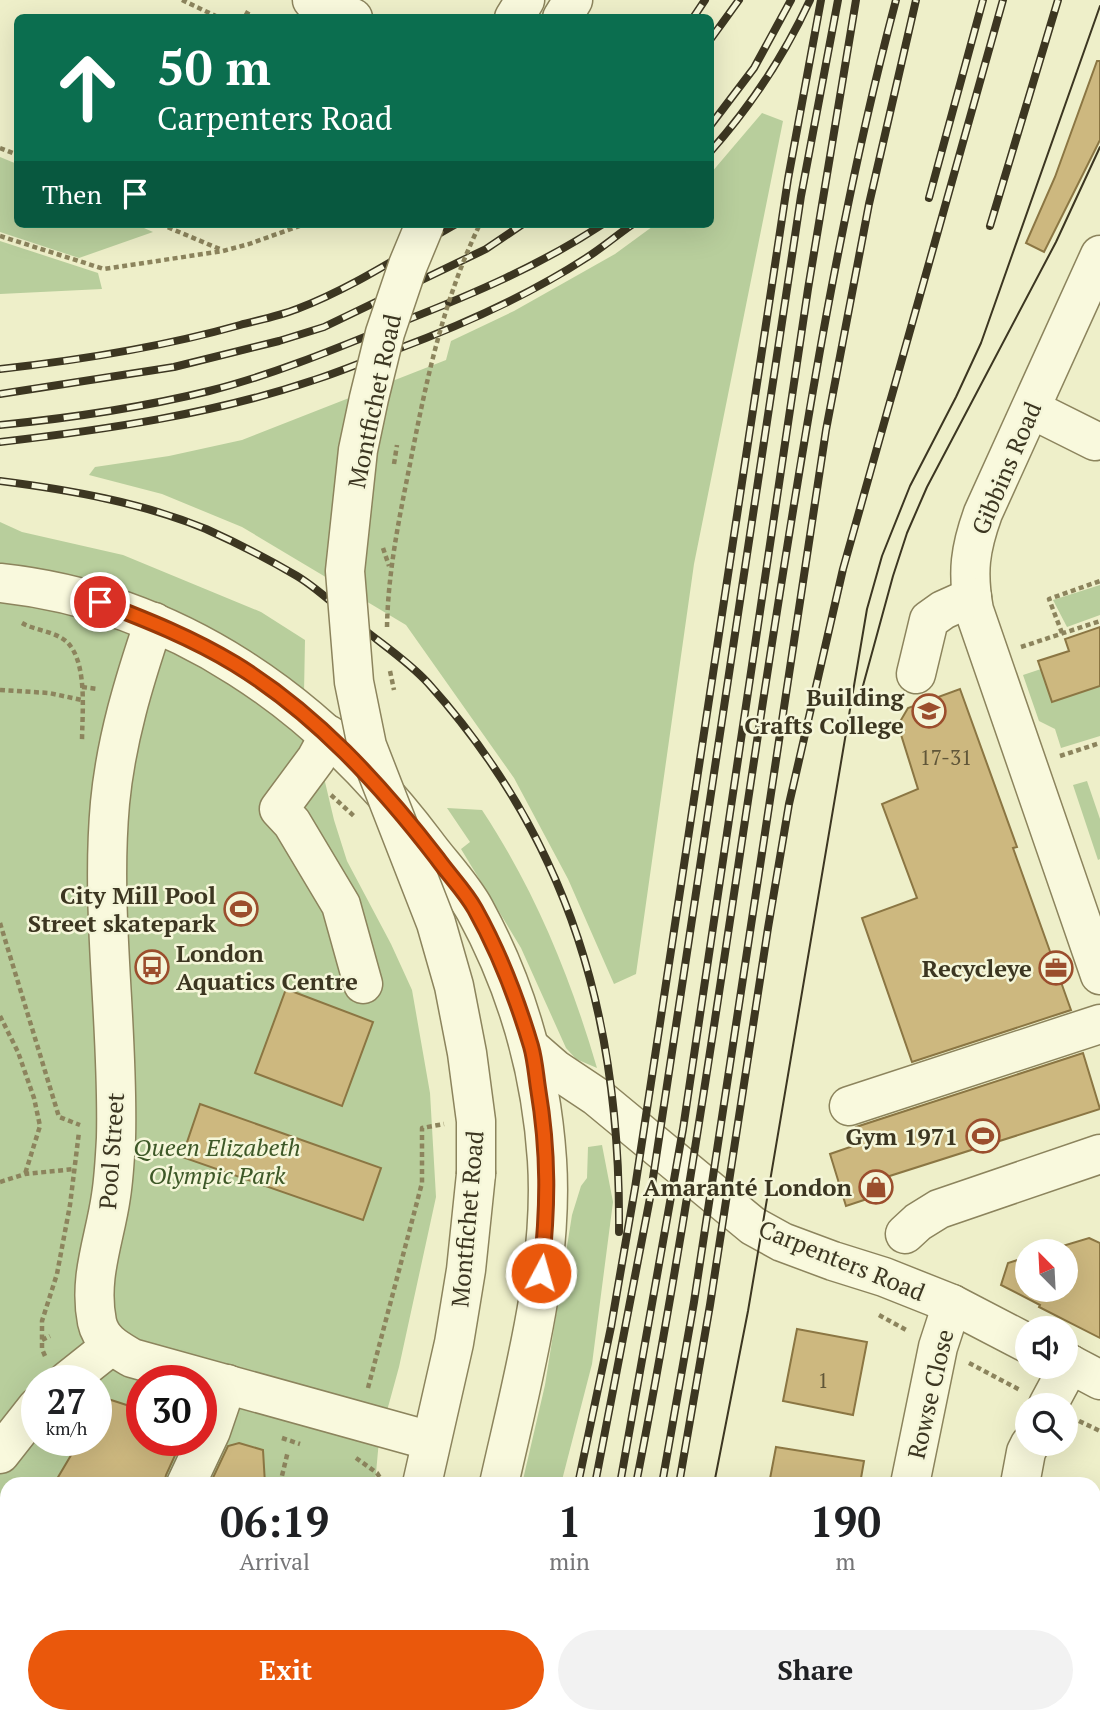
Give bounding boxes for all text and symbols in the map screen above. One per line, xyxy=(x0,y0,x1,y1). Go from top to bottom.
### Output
text: 50 m xyxy=(157,34,271,99)
icon: ahead xyxy=(42,42,133,133)
text: Carpenters Road xyxy=(157,97,393,139)
icon: arrive xyxy=(116,175,154,213)
text: Then xyxy=(42,177,102,211)
street label: Montfichet Road xyxy=(340,311,408,491)
street label: Gibbins Road xyxy=(964,397,1048,539)
pin xyxy=(70,572,130,632)
icon: arrive xyxy=(81,583,119,621)
place label: Building Crafts College xyxy=(744,681,904,741)
school or university icon: Building Crafts College xyxy=(910,692,948,730)
house number: 17-31 xyxy=(920,743,972,771)
place label: City Mill Pool Street skatepark xyxy=(28,879,216,939)
sports icon: City Mill Pool Street skatepark xyxy=(222,890,260,928)
place label: London Aquatics Centre xyxy=(176,937,358,997)
bus stop icon: London Aquatics Centre xyxy=(133,948,171,986)
office icon: Recycleye xyxy=(1037,949,1075,987)
place label: Recycleye xyxy=(922,952,1032,984)
street label: Pool Street xyxy=(91,1091,131,1211)
sports icon: Gym 1971 xyxy=(964,1117,1002,1155)
place label: Gym 1971 xyxy=(845,1120,958,1152)
street label: Montfichet Road xyxy=(443,1129,491,1309)
park label: Queen Elizabeth Olympic Park xyxy=(133,1131,301,1191)
shop icon: Amaranté London xyxy=(857,1168,895,1206)
place label: Amaranté London xyxy=(643,1171,853,1203)
street label: Carpenters Road xyxy=(754,1212,930,1308)
position arrow xyxy=(504,1236,578,1310)
north arrow xyxy=(1015,1239,1078,1302)
map controls xyxy=(1015,1239,1078,1456)
button: sound xyxy=(1015,1316,1078,1379)
street label: Rowse Close xyxy=(900,1326,960,1462)
speed limit sign: 30 xyxy=(126,1365,217,1456)
house number: 1 xyxy=(817,1366,829,1394)
text: 27 xyxy=(47,1378,86,1424)
button: search xyxy=(1015,1393,1078,1456)
text: km/h xyxy=(46,1416,87,1440)
text: 06:19 xyxy=(220,1493,329,1549)
text: 1 xyxy=(558,1493,581,1549)
text: 190 xyxy=(810,1493,881,1549)
text: Arrival xyxy=(239,1546,310,1577)
text: min xyxy=(549,1546,590,1577)
text: m xyxy=(835,1546,855,1577)
button: Exit xyxy=(28,1630,544,1710)
button: Share xyxy=(558,1630,1073,1710)

